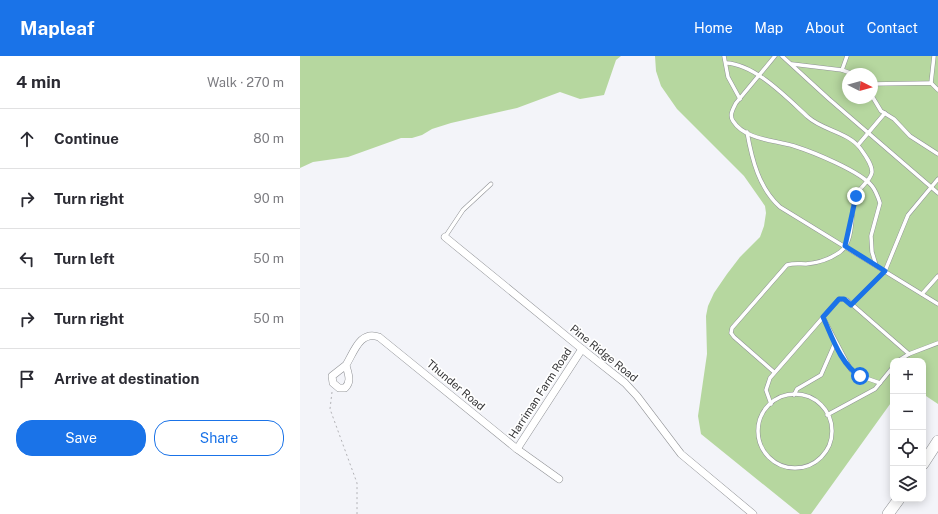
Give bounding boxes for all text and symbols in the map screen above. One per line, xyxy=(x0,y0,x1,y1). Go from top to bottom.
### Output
text: Mapleaf xyxy=(20,17,94,39)
text: Home xyxy=(694,20,733,36)
text: Map xyxy=(755,20,783,36)
text: About xyxy=(805,20,845,36)
text: Contact xyxy=(867,20,918,36)
north arrow xyxy=(842,68,878,104)
text: 4 min xyxy=(16,72,61,92)
text: Walk · 270 m xyxy=(207,75,284,90)
icon: ahead xyxy=(16,128,38,150)
text: Continue xyxy=(54,130,119,147)
text: 80 m xyxy=(253,131,284,146)
route end xyxy=(847,187,865,205)
icon: right xyxy=(16,188,38,210)
text: Turn right xyxy=(54,190,124,207)
text: 90 m xyxy=(254,191,284,206)
icon: left xyxy=(16,248,38,270)
text: Turn left xyxy=(54,250,115,267)
text: 50 m xyxy=(253,251,284,266)
icon: right xyxy=(16,308,38,330)
text: Turn right xyxy=(54,310,124,327)
text: 50 m xyxy=(253,311,284,326)
street label: Pine Ridge Road xyxy=(568,322,640,384)
street label: Harriman Farm Road xyxy=(506,345,574,441)
street label: Thunder Road xyxy=(425,357,487,413)
map controls xyxy=(890,358,926,502)
button: + xyxy=(890,358,926,394)
route start xyxy=(851,367,869,385)
icon: arrive xyxy=(16,368,38,390)
text: Arrive at destination xyxy=(54,370,199,387)
button: − xyxy=(890,394,926,430)
button: Save xyxy=(16,420,146,456)
button: Share xyxy=(154,420,284,456)
button: locate xyxy=(890,430,926,466)
button: layers xyxy=(890,466,926,502)

